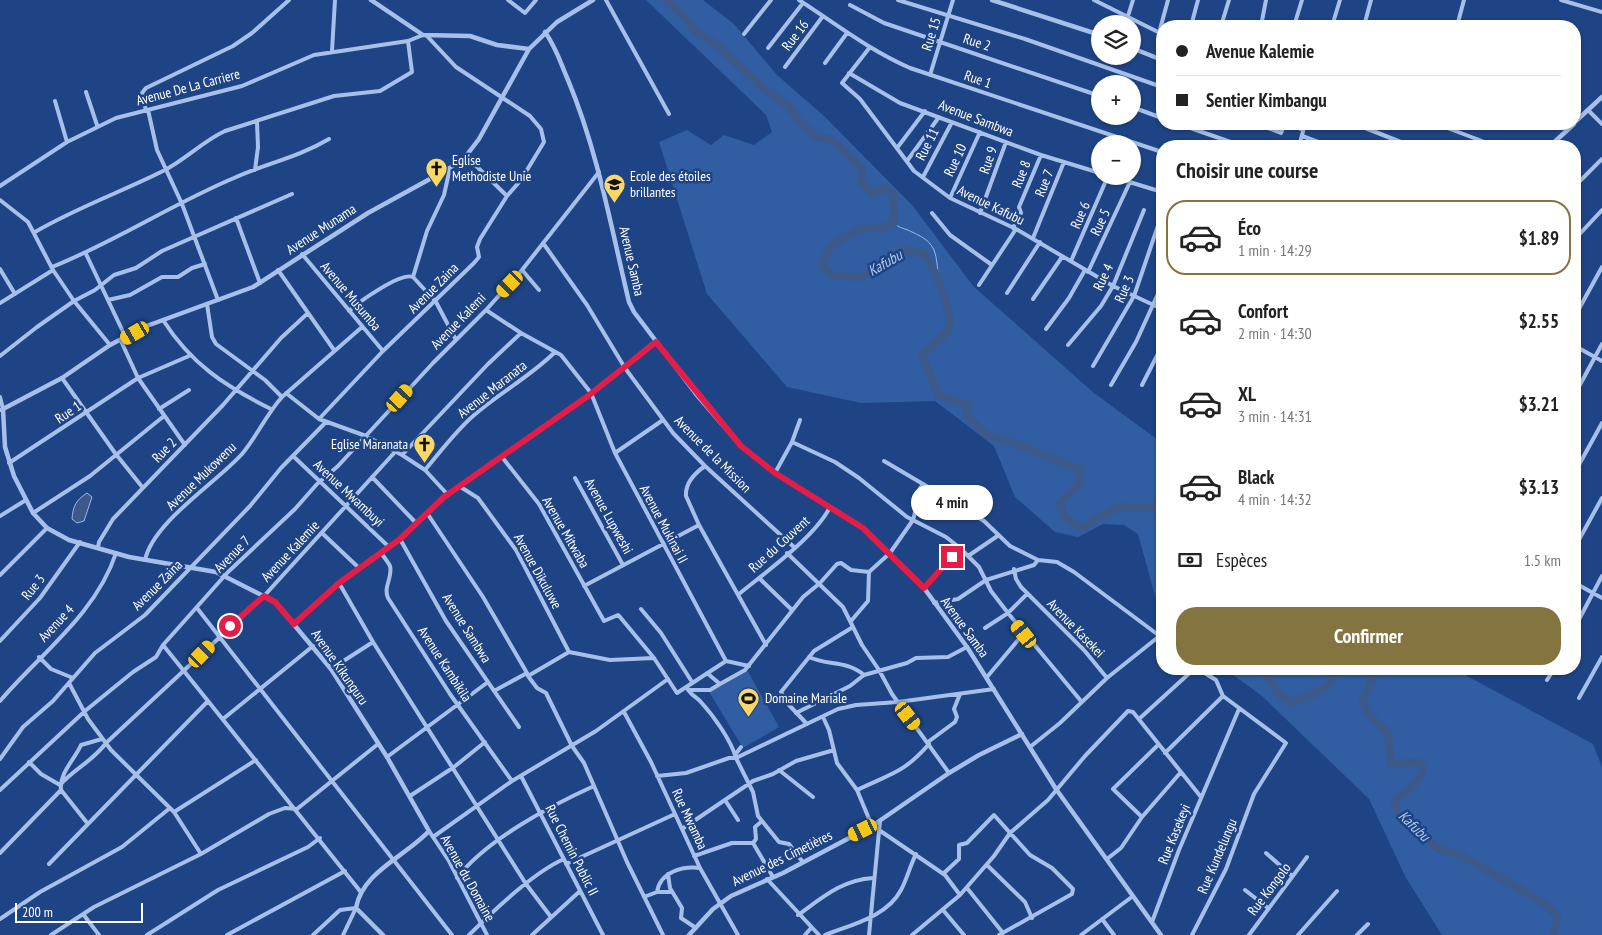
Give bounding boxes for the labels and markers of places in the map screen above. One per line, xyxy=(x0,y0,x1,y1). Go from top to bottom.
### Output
place label: Eglise Methodiste Unie xyxy=(452,151,532,185)
church icon: Eglise Methodiste Unie xyxy=(424,156,448,187)
place label: Ecole des étoiles brillantes xyxy=(630,167,711,201)
school or university icon: Ecole des étoiles brillantes xyxy=(602,172,626,203)
church icon: Eglise Maranata xyxy=(412,432,436,463)
place label: Eglise Maranata xyxy=(331,435,408,453)
sports icon: Domaine Mariale xyxy=(737,686,761,717)
place label: Domaine Mariale xyxy=(765,689,847,707)

